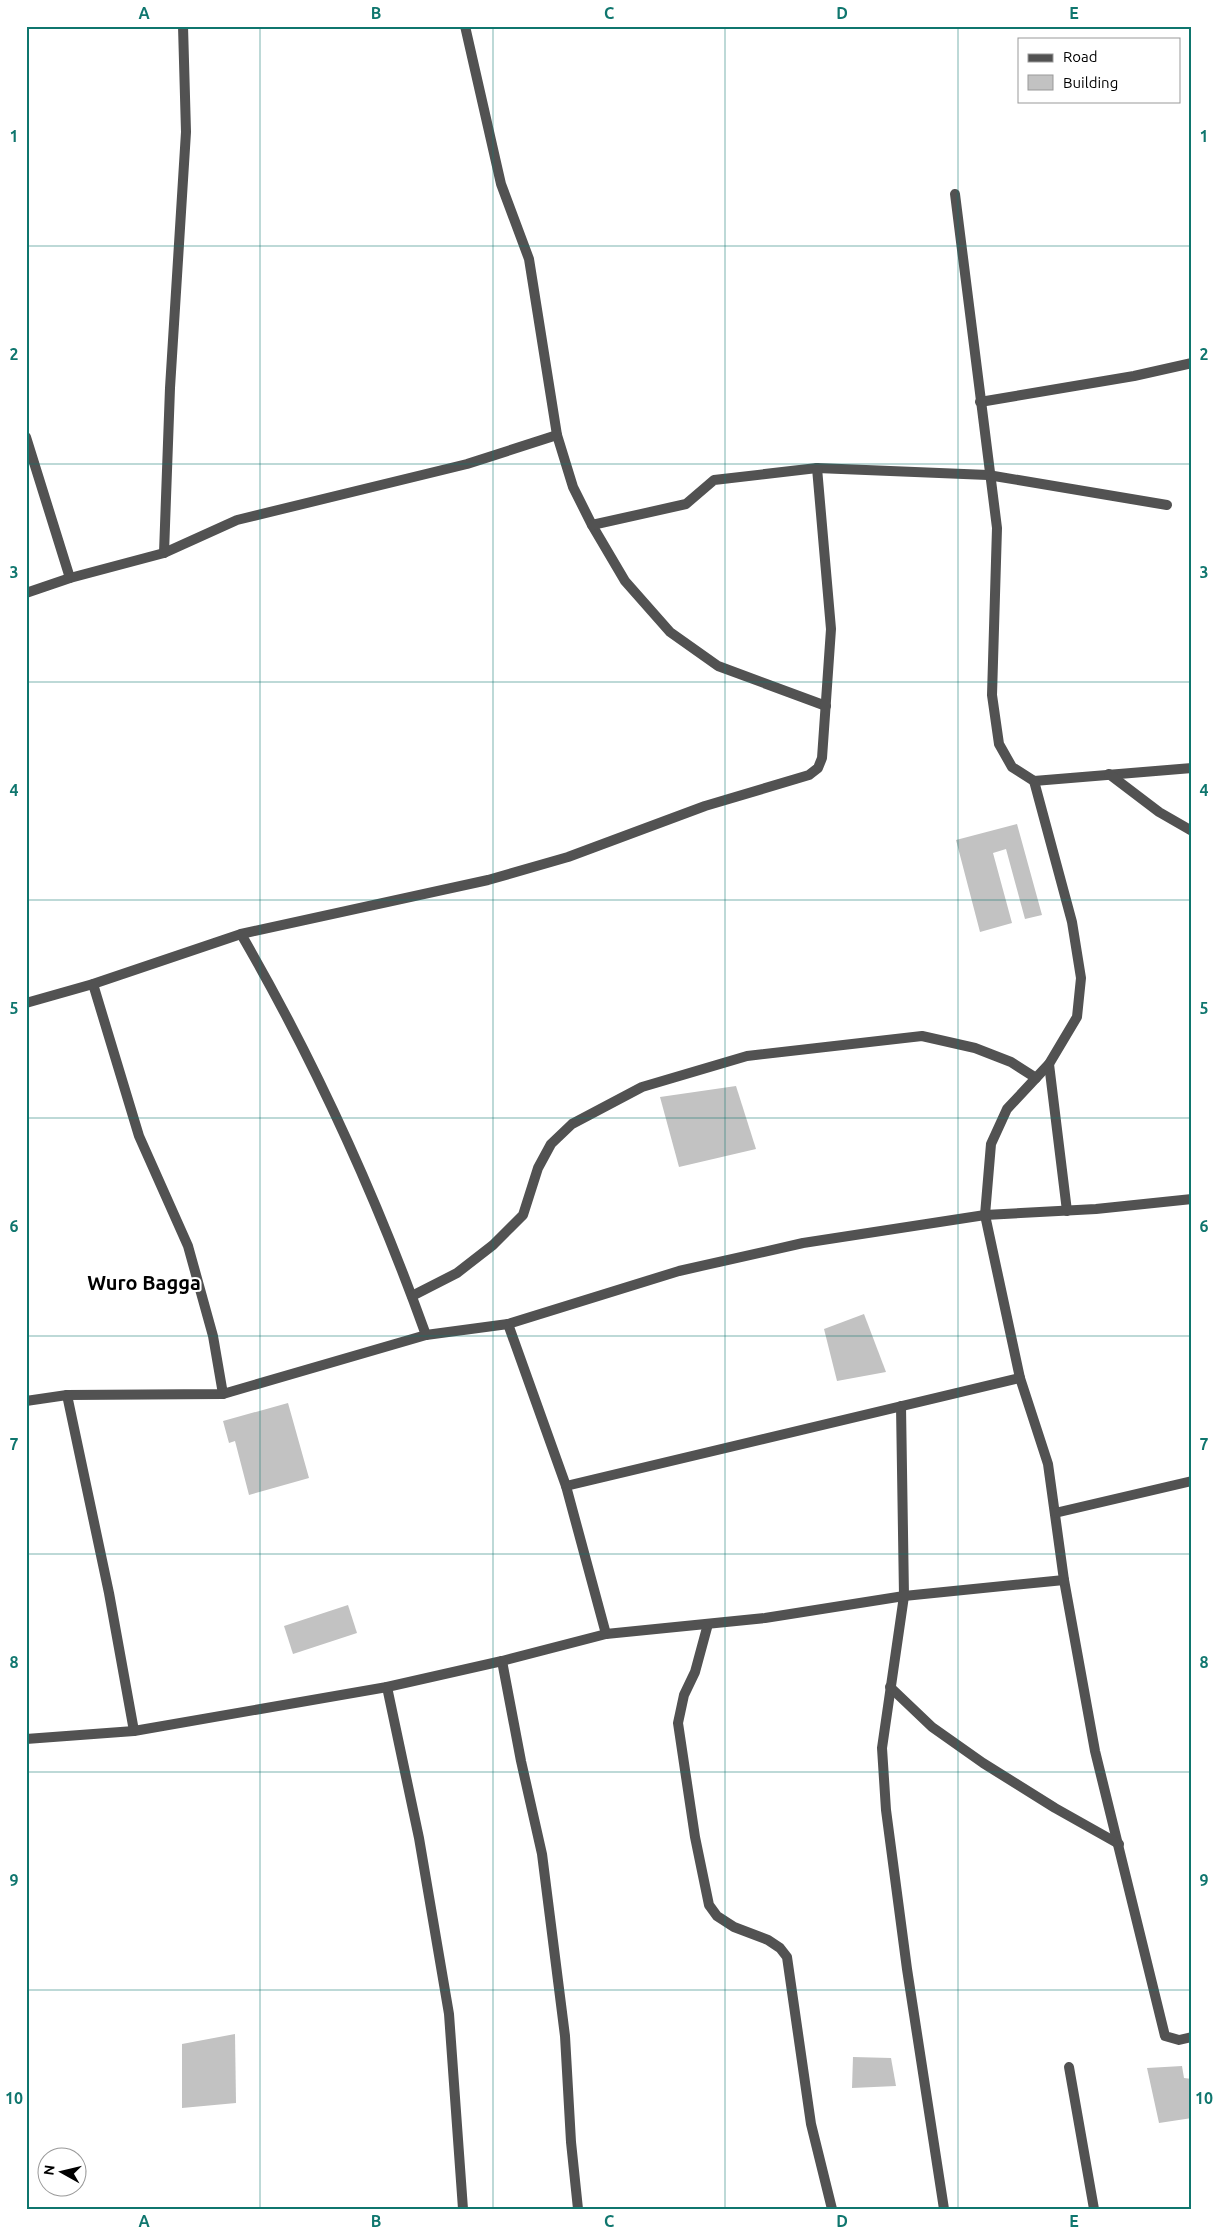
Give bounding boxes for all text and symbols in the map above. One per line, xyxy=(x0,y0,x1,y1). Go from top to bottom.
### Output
text: A xyxy=(138,4,150,22)
text: B xyxy=(371,4,381,22)
text: C xyxy=(604,4,614,22)
text: D xyxy=(836,4,848,22)
text: E xyxy=(1069,4,1079,22)
legend xyxy=(1018,38,1180,102)
text: Road xyxy=(1063,48,1098,65)
text: Building xyxy=(1063,74,1118,91)
text: 1 xyxy=(9,127,19,145)
text: 1 xyxy=(1199,127,1209,145)
text: 2 xyxy=(9,345,19,363)
text: 2 xyxy=(1199,345,1209,363)
text: 3 xyxy=(9,563,19,581)
text: 3 xyxy=(1199,563,1209,581)
text: 4 xyxy=(9,781,19,799)
text: 4 xyxy=(1199,781,1209,799)
text: 5 xyxy=(9,999,19,1017)
text: 5 xyxy=(1199,999,1209,1017)
text: 6 xyxy=(9,1217,19,1235)
text: 6 xyxy=(1199,1217,1209,1235)
district label: Wuro Bagga xyxy=(87,1271,201,1294)
text: 7 xyxy=(9,1435,19,1453)
text: 7 xyxy=(1199,1435,1209,1453)
text: 8 xyxy=(9,1653,19,1671)
text: 8 xyxy=(1199,1653,1209,1671)
text: 9 xyxy=(9,1871,19,1889)
text: 9 xyxy=(1199,1871,1209,1889)
text: 10 xyxy=(5,2089,23,2107)
text: 10 xyxy=(1195,2089,1213,2107)
north arrow xyxy=(38,2148,88,2198)
text: N xyxy=(40,2164,58,2176)
text: A xyxy=(138,2212,150,2230)
text: B xyxy=(371,2212,381,2230)
text: C xyxy=(604,2212,614,2230)
text: D xyxy=(836,2212,848,2230)
text: E xyxy=(1069,2212,1079,2230)

